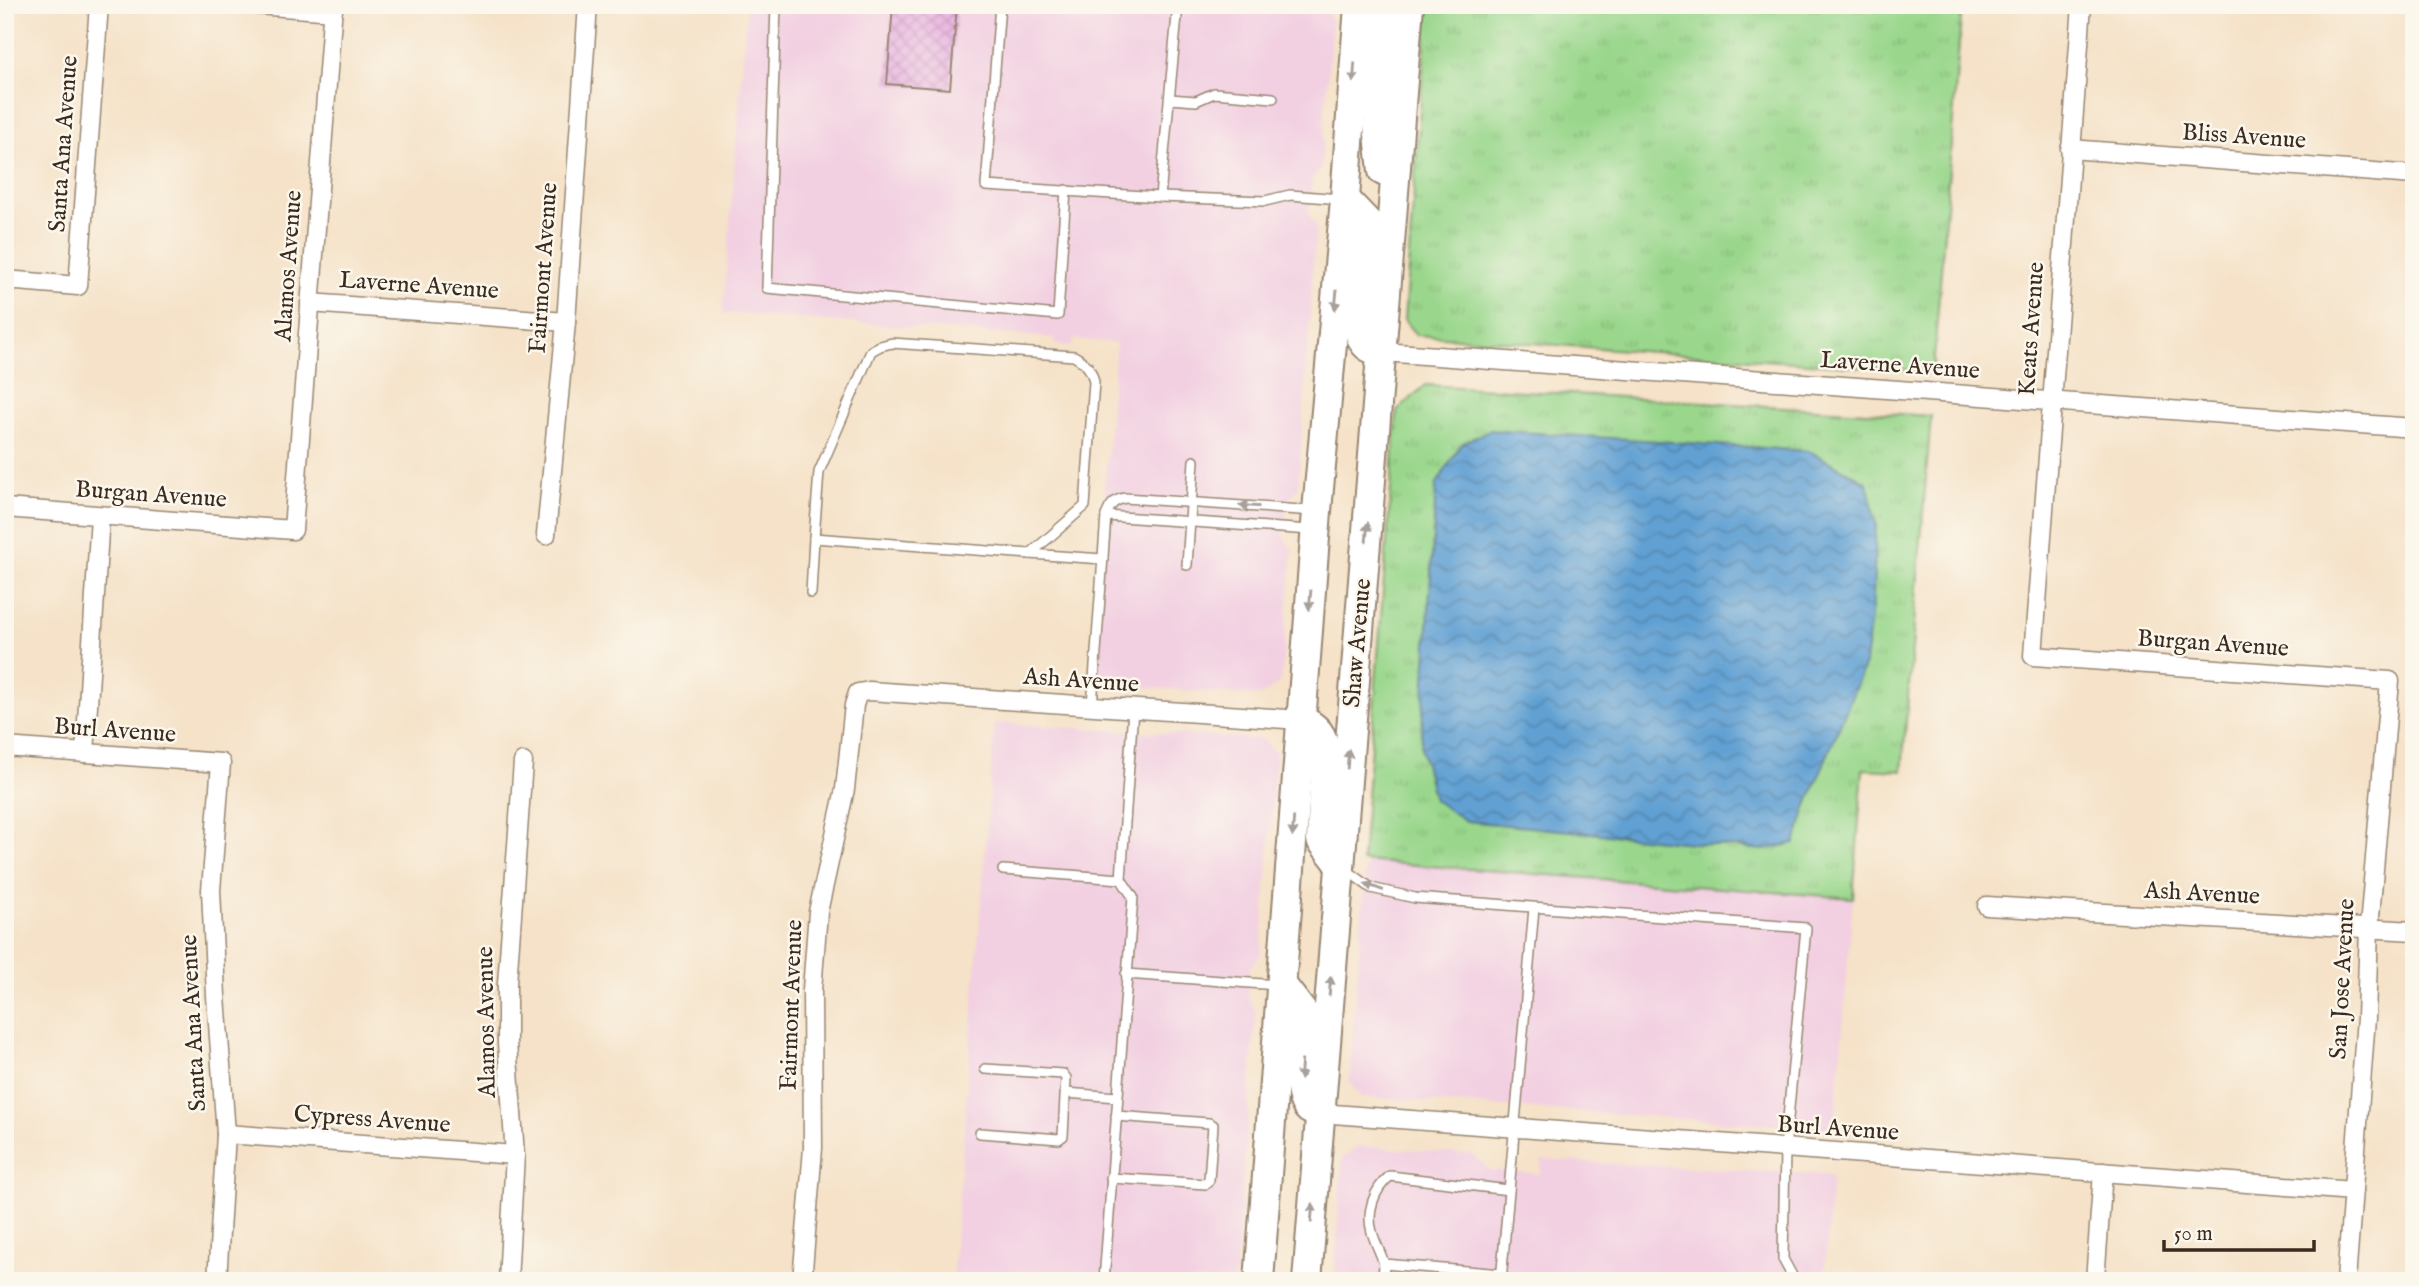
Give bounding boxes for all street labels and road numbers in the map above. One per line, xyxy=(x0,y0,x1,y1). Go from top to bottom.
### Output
street label: Santa Ana Avenue xyxy=(42,55,86,233)
street label: Bliss Avenue xyxy=(2181,117,2307,157)
street label: Fairmont Avenue xyxy=(523,181,565,355)
street label: Alamos Avenue xyxy=(268,189,310,344)
street label: Keats Avenue xyxy=(2012,261,2052,397)
street label: Laverne Avenue xyxy=(338,265,500,307)
street label: Laverne Avenue xyxy=(1819,345,1981,387)
street label: Burgan Avenue xyxy=(74,474,228,516)
street label: Shaw Avenue xyxy=(1337,577,1379,709)
street label: Burgan Avenue xyxy=(2136,623,2290,665)
street label: Ash Avenue xyxy=(1021,661,1140,701)
street label: Burl Avenue xyxy=(53,711,177,751)
street label: Ash Avenue xyxy=(2142,875,2261,913)
street label: San Jose Avenue xyxy=(2323,898,2363,1060)
street label: Fairmont Avenue xyxy=(774,919,810,1091)
street label: Santa Ana Avenue xyxy=(174,934,214,1112)
street label: Alamos Avenue xyxy=(470,946,504,1099)
street label: Cypress Avenue xyxy=(293,1099,451,1141)
street label: Burl Avenue xyxy=(1776,1109,1900,1149)

